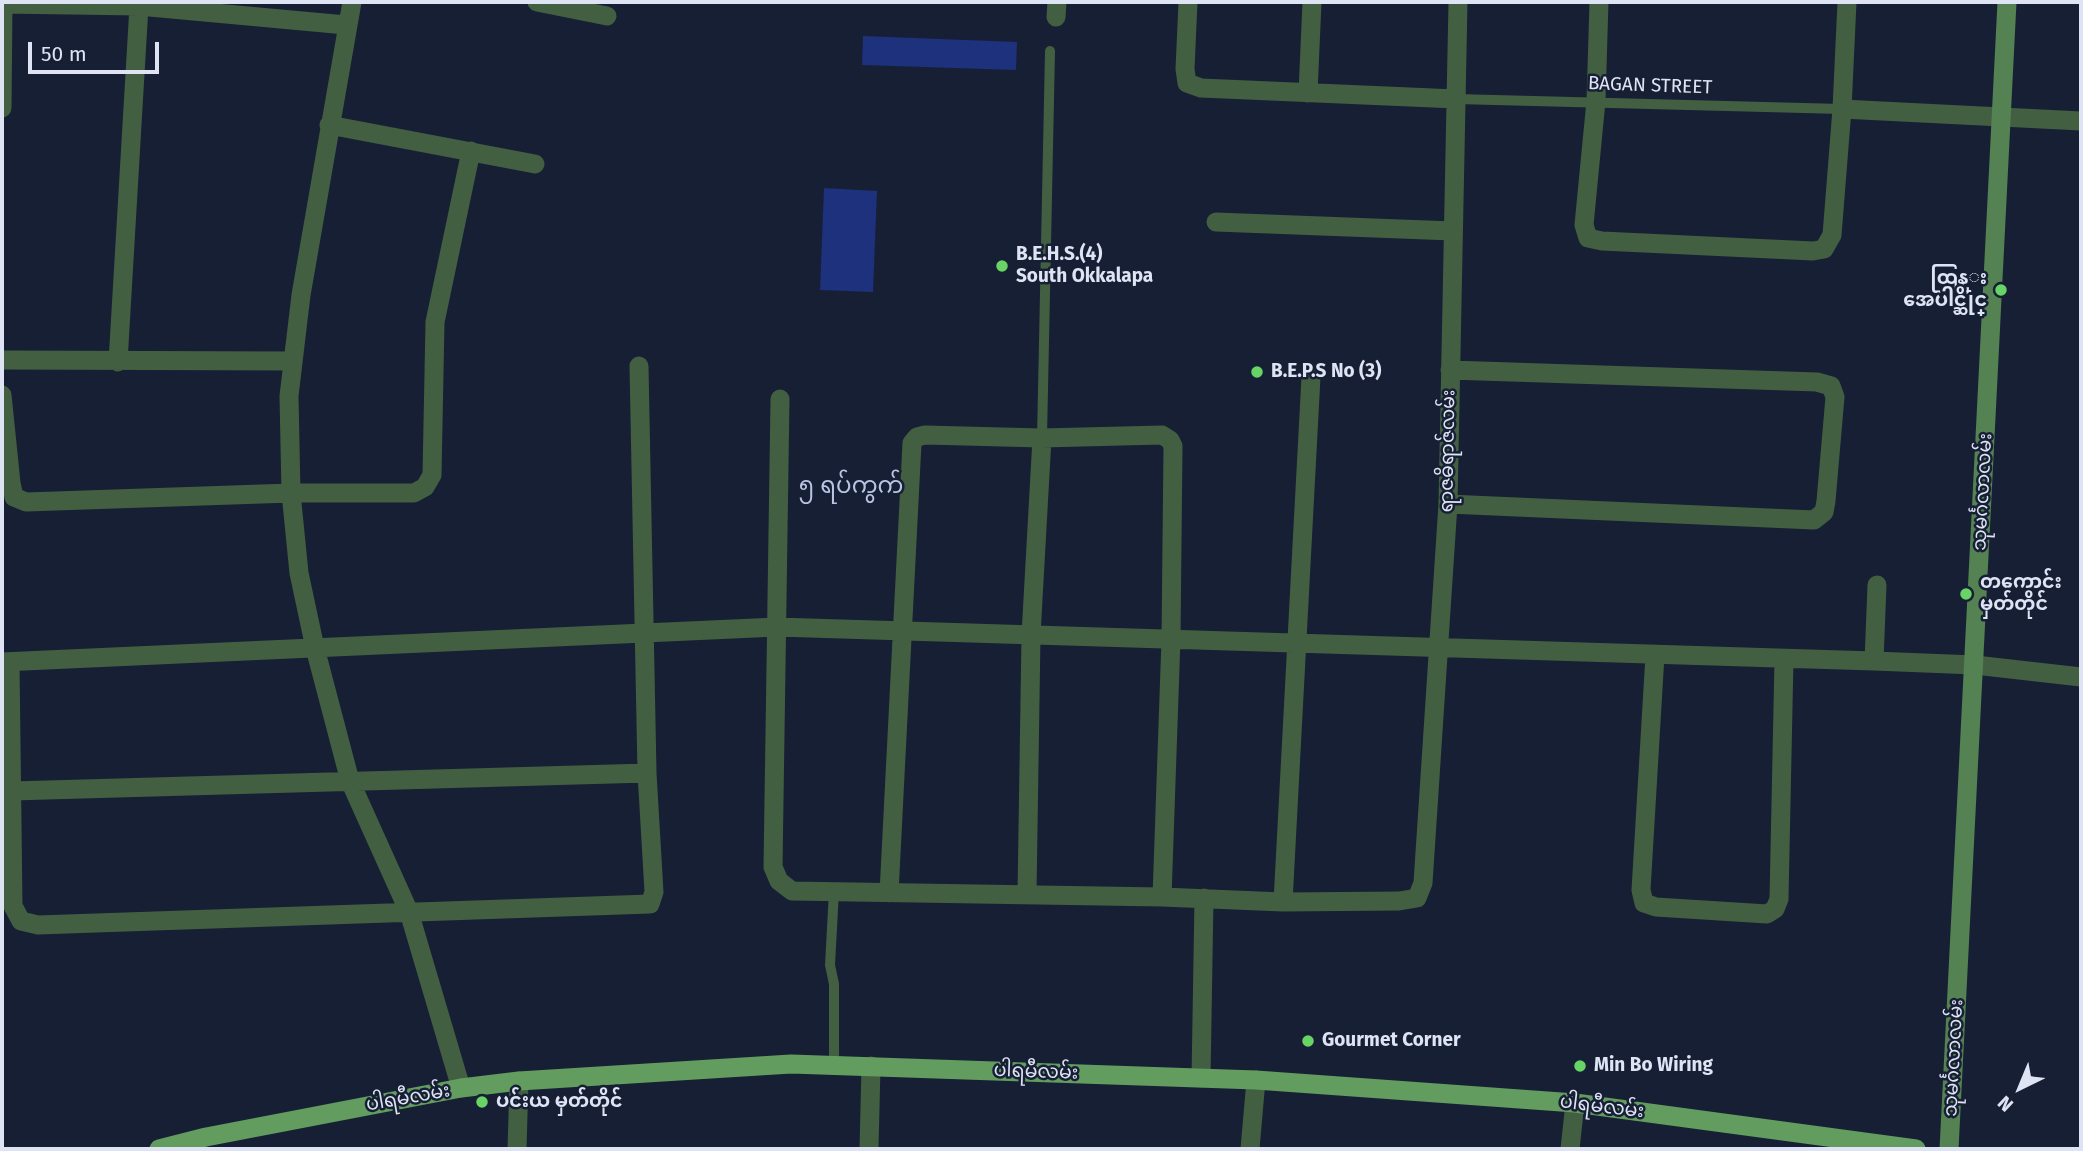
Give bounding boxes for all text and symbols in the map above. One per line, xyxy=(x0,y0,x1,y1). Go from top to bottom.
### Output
scale bar xyxy=(32,28,163,72)
text: 50 m xyxy=(41,41,87,67)
street label: BAGAN STREET xyxy=(1587,72,1713,100)
place label: B.E.H.S.(4) South Okkalapa xyxy=(1016,244,1153,288)
marker: B.E.H.S.(4) South Okkalapa xyxy=(994,258,1010,274)
place label: ထြန္း အေပါင္ဆိုင္ xyxy=(1903,268,1987,312)
marker: ထြန္း အေပါင္ဆိုင္ xyxy=(1993,282,2009,298)
place label: B.E.P.S No (3) xyxy=(1271,361,1381,383)
marker: B.E.P.S No (3) xyxy=(1249,364,1265,380)
street label: ရာဇဓိရာဇ်လမ်း xyxy=(1436,389,1460,513)
street label: သုမင်္ဂလာလမ်း xyxy=(1969,433,1997,551)
district label: ၅ ရပ်ကွက် xyxy=(799,473,903,501)
place label: တကောင်း မှတ်တိုင် xyxy=(1980,572,2062,616)
marker: တကောင်း မှတ်တိုင် xyxy=(1958,586,1974,602)
street label: သုမင်္ဂလာလမ်း xyxy=(1940,999,1968,1117)
place label: Gourmet Corner xyxy=(1322,1030,1461,1052)
marker: Gourmet Corner xyxy=(1300,1033,1316,1049)
north arrow xyxy=(1985,1053,2055,1123)
place label: Min Bo Wiring xyxy=(1594,1055,1713,1077)
marker: Min Bo Wiring xyxy=(1572,1058,1588,1074)
street label: ပါရမီလမ်း xyxy=(993,1059,1079,1085)
street label: ပါရမီလမ်း xyxy=(364,1079,452,1117)
place label: ပင်းယ မှတ်တိုင် xyxy=(496,1091,623,1113)
street label: ပါရမီလမ်း xyxy=(1559,1091,1645,1123)
text: N xyxy=(1993,1091,2018,1116)
marker: ပင်းယ မှတ်တိုင် xyxy=(474,1094,490,1110)

